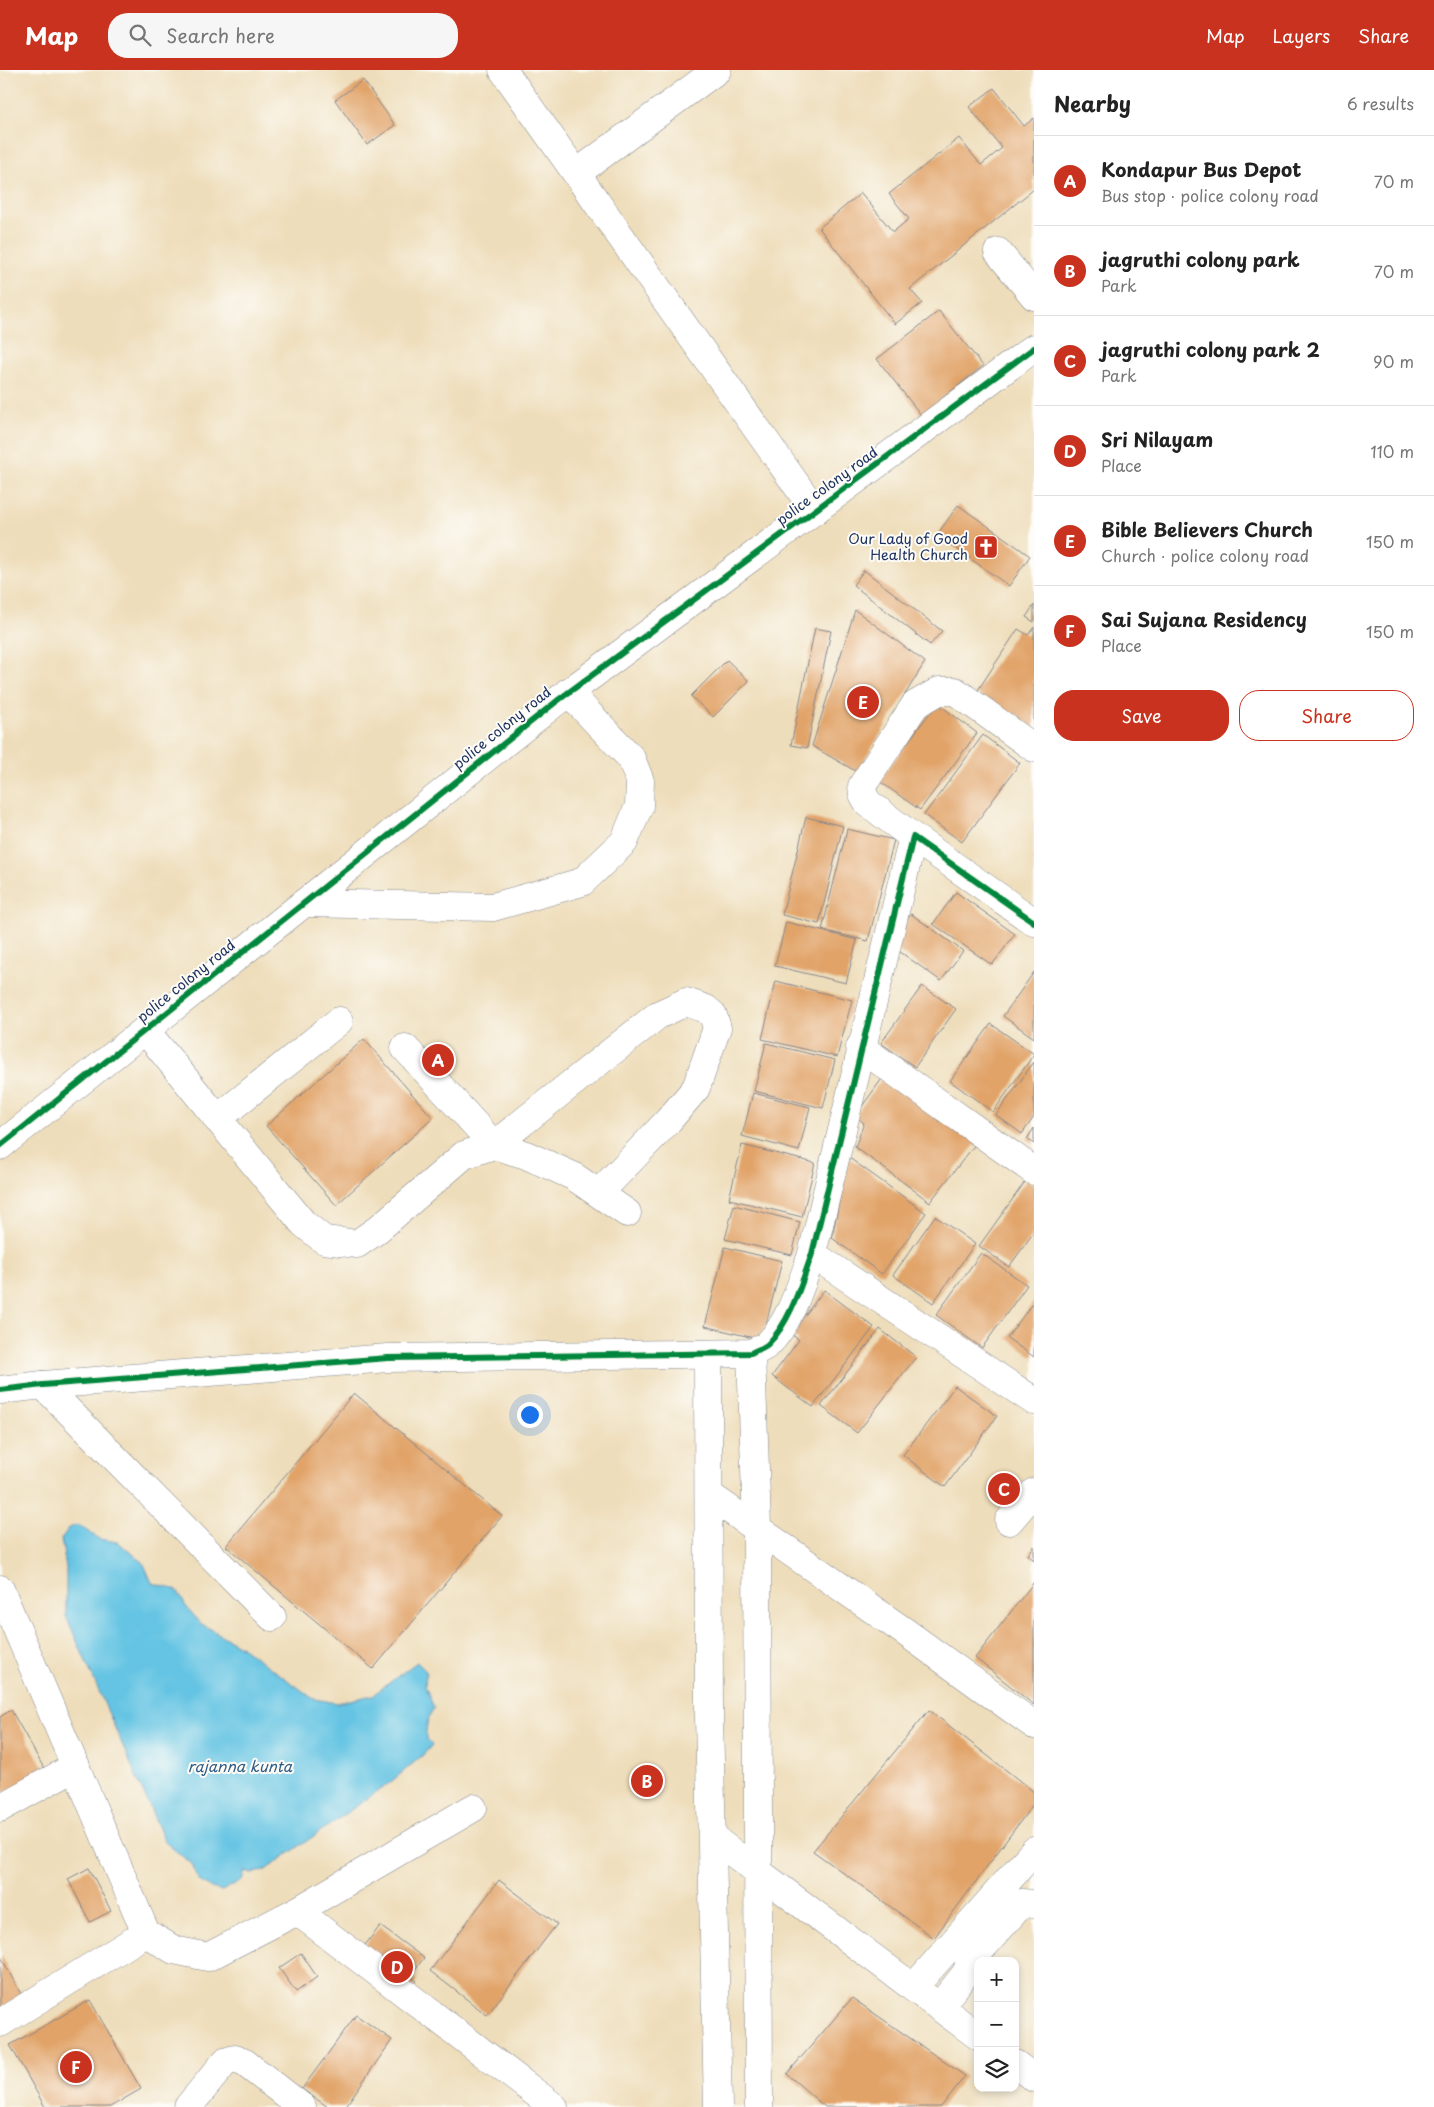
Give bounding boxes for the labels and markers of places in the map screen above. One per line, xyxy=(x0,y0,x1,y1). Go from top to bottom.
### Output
place label: Our Lady of Good Health Church xyxy=(848,528,968,565)
church icon: Our Lady of Good Health Church xyxy=(973,534,999,560)
pin: E xyxy=(847,683,879,721)
pin: A xyxy=(422,1041,454,1079)
pin: C xyxy=(988,1470,1020,1508)
pin: B xyxy=(631,1762,663,1800)
pin: D xyxy=(381,1948,413,1986)
pin: F xyxy=(60,2048,92,2086)

